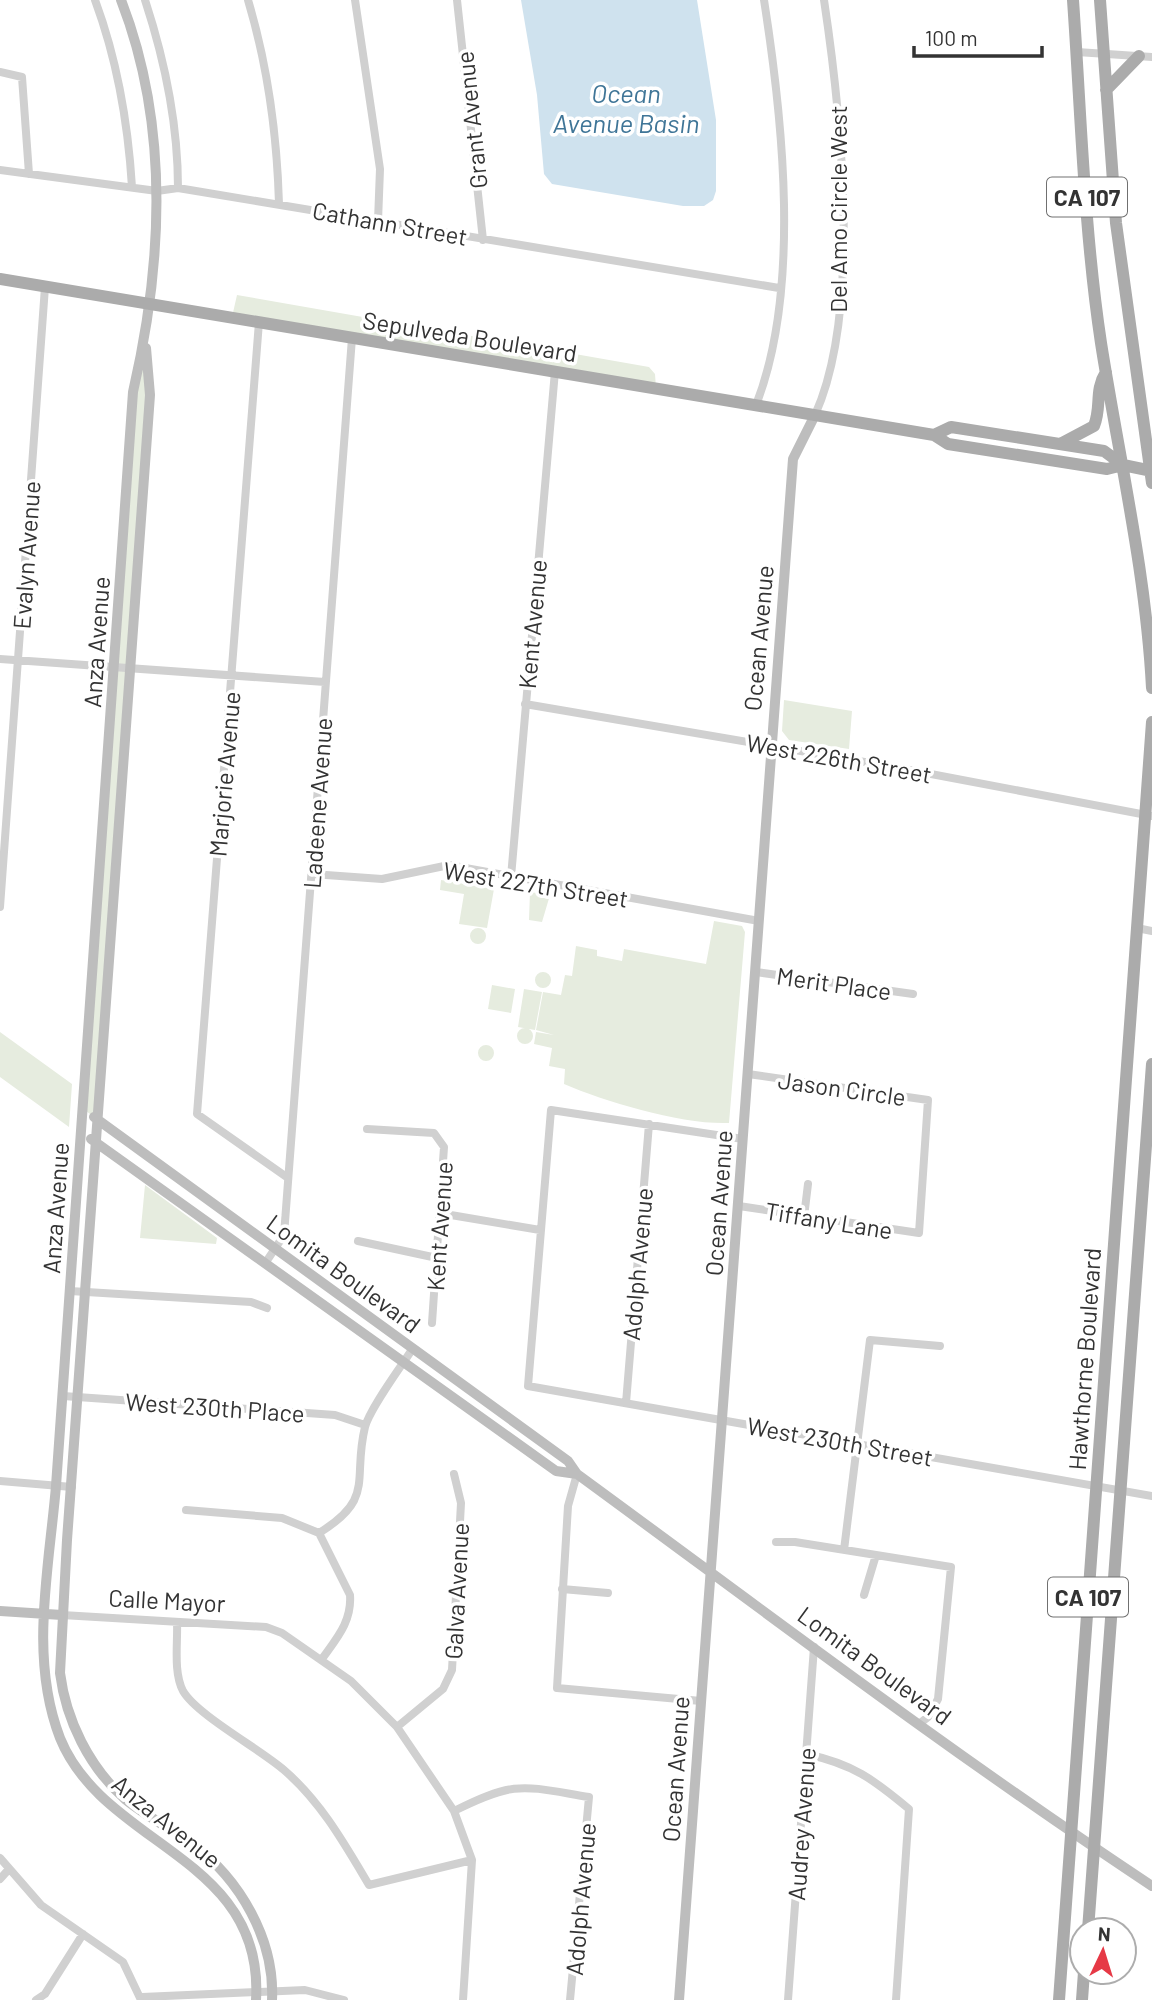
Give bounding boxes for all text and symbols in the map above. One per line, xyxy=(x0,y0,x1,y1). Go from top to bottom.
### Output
scale bar xyxy=(914,14,1042,58)
text: 100 m xyxy=(925,25,978,50)
street label: Grant Avenue xyxy=(449,50,493,190)
water label: Ocean Avenue Basin xyxy=(553,77,699,138)
street label: Del Amo Circle West xyxy=(823,105,852,313)
road number: CA 107 xyxy=(1047,178,1127,216)
street label: Cathann Street xyxy=(310,195,470,251)
street label: Sepulveda Boulevard xyxy=(361,305,579,367)
street label: Evalyn Avenue xyxy=(6,480,46,630)
street label: Kent Avenue xyxy=(512,558,552,690)
street label: Ocean Avenue xyxy=(737,564,779,712)
street label: Anza Avenue xyxy=(77,575,115,709)
street label: Marjorie Avenue xyxy=(202,690,246,858)
street label: Ladeene Avenue xyxy=(297,717,337,889)
street label: West 226th Street xyxy=(744,727,934,789)
street label: West 227th Street xyxy=(442,855,630,913)
street label: Merit Place xyxy=(775,961,893,1005)
street label: Jason Circle xyxy=(776,1065,908,1111)
street label: Ocean Avenue xyxy=(698,1129,738,1277)
street label: Anza Avenue xyxy=(36,1141,74,1275)
street label: Kent Avenue xyxy=(420,1160,458,1292)
street label: Adolph Avenue xyxy=(616,1186,658,1342)
street label: Tiffany Lane xyxy=(763,1196,895,1244)
street label: Lomita Boulevard xyxy=(262,1208,426,1338)
street label: Hawthorne Boulevard xyxy=(1062,1247,1106,1471)
street label: West 230th Place xyxy=(124,1386,306,1428)
street label: West 230th Street xyxy=(745,1410,935,1472)
street label: Galva Avenue xyxy=(438,1522,474,1660)
road number: CA 107 xyxy=(1048,1578,1128,1616)
street label: Calle Mayor xyxy=(108,1582,226,1618)
street label: Lomita Boulevard xyxy=(793,1600,957,1730)
street label: Ocean Avenue xyxy=(655,1695,695,1843)
street label: Audrey Avenue xyxy=(781,1746,821,1902)
street label: Anza Avenue xyxy=(107,1768,227,1874)
street label: Adolph Avenue xyxy=(559,1821,601,1977)
north arrow xyxy=(1068,1916,1138,1986)
text: N xyxy=(1097,1922,1111,1945)

